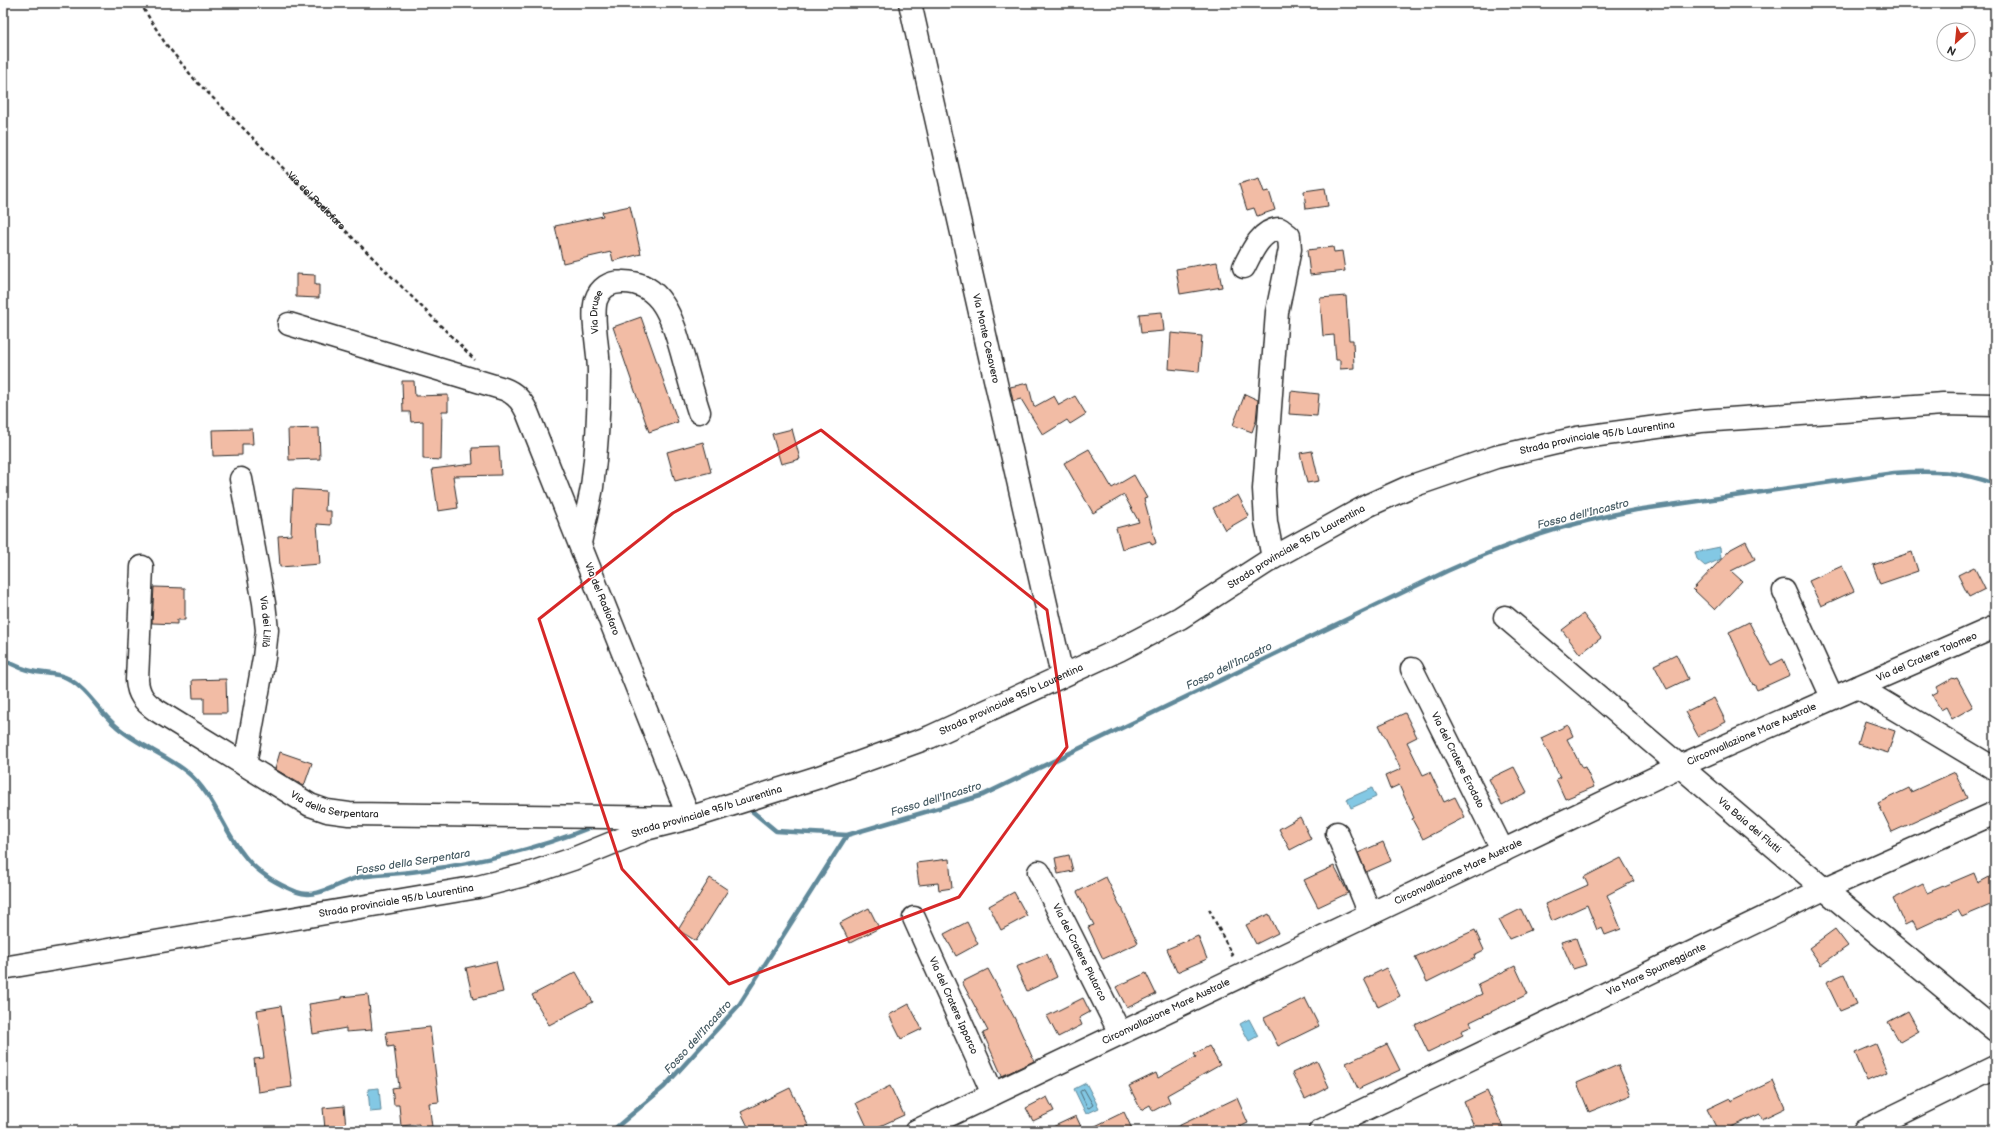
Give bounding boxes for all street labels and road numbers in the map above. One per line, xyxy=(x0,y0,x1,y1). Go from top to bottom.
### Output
street label: Via del Radiofaro xyxy=(284,169,348,233)
street label: Via Druse xyxy=(588,288,606,334)
street label: Via Monte Cesavero xyxy=(970,292,1002,385)
street label: Strada provinciale 95/b Laurentina xyxy=(1519,419,1676,457)
street label: Strada provinciale 95/b Laurentina xyxy=(1225,502,1368,592)
street label: Via del Radiofaro xyxy=(582,561,622,637)
street label: Via dei Lillà xyxy=(257,595,273,648)
street label: Via del Cratere Tolomeo xyxy=(1875,629,1979,684)
street label: Strada provinciale 95/b Laurentina xyxy=(937,661,1085,738)
street label: Circonvallazione Mare Australe xyxy=(1685,700,1818,768)
street label: Via del Cratere Erodoto xyxy=(1429,710,1487,811)
street label: Strada provinciale 95/b Laurentina xyxy=(630,783,784,841)
street label: Via della Serpentara xyxy=(288,788,379,820)
street label: Via Baia dei Flutti xyxy=(1715,795,1783,856)
street label: Circonvallazione Mare Australe xyxy=(1392,836,1524,908)
street label: Strada provinciale 95/b Laurentina xyxy=(318,882,475,920)
street label: Via del Cratere Plutarco xyxy=(1050,902,1109,1003)
street label: Via Mare Spumeggiante xyxy=(1605,941,1708,998)
street label: Via del Cratere Ipparco xyxy=(926,955,980,1056)
street label: Circonvallazione Mare Australe xyxy=(1100,976,1232,1047)

